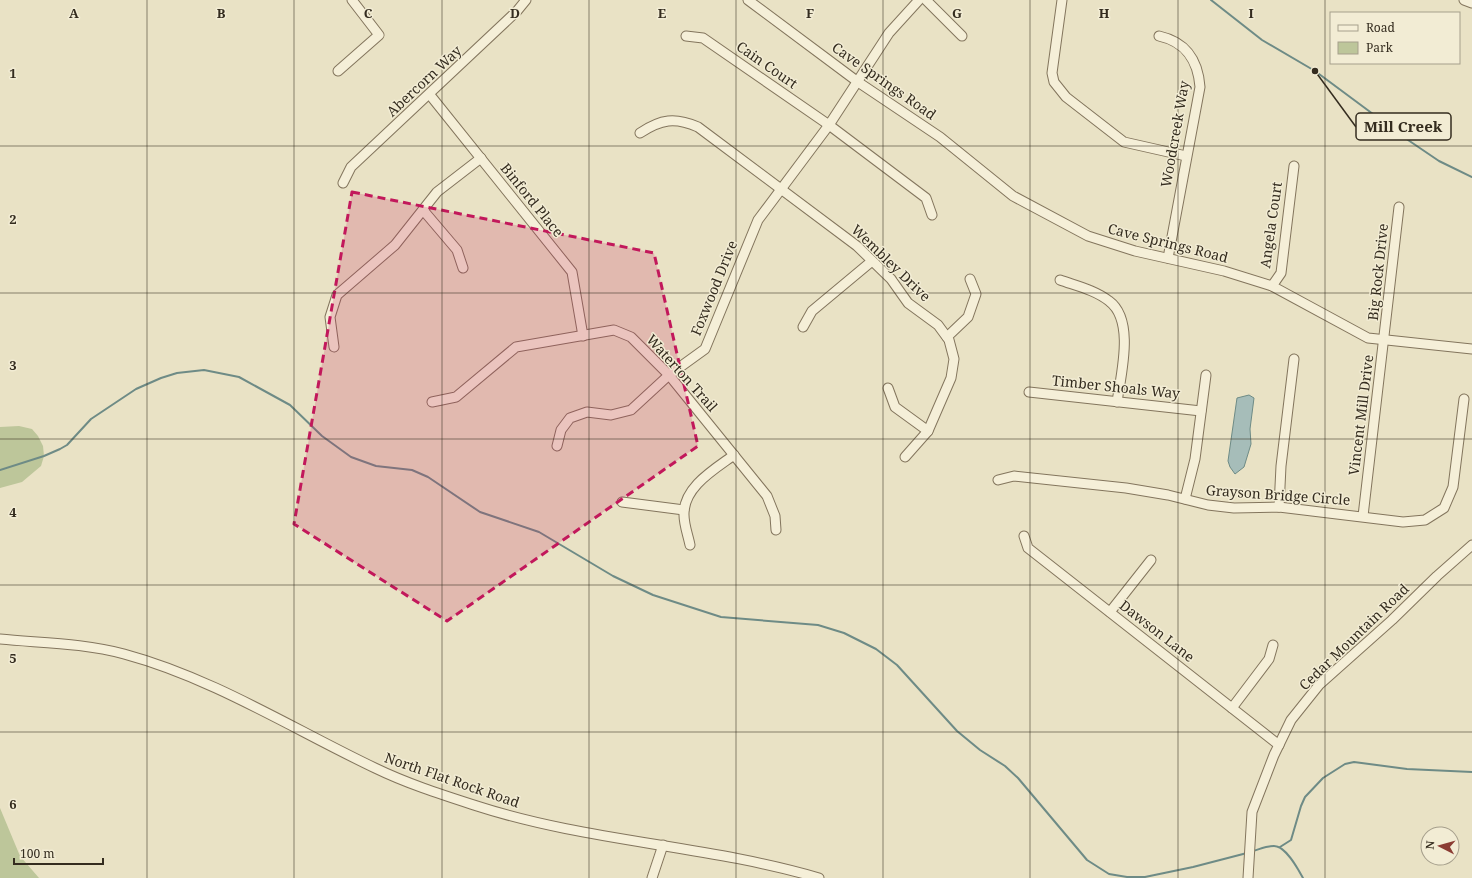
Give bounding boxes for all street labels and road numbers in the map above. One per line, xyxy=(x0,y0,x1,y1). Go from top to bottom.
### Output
street label: Cain Court xyxy=(733,37,802,93)
street label: Cave Springs Road xyxy=(828,37,941,124)
street label: Abercorn Way xyxy=(382,41,465,120)
street label: Woodcreek Way xyxy=(1156,79,1193,189)
street label: Binford Place xyxy=(497,159,568,241)
street label: Angela Court xyxy=(1255,181,1286,269)
street label: Cave Springs Road xyxy=(1106,218,1231,267)
street label: Wembley Drive xyxy=(848,220,935,305)
street label: Big Rock Drive xyxy=(1363,222,1392,321)
street label: Foxwood Drive xyxy=(686,237,741,338)
street label: Waterton Trail xyxy=(643,330,723,416)
street label: Vincent Mill Drive xyxy=(1344,353,1377,477)
street label: Timber Shoals Way xyxy=(1051,370,1181,403)
street label: Grayson Bridge Circle xyxy=(1205,480,1351,509)
street label: Cedar Mountain Road xyxy=(1295,579,1413,694)
street label: Dawson Lane xyxy=(1116,595,1199,666)
street label: North Flat Rock Road xyxy=(382,747,523,812)

